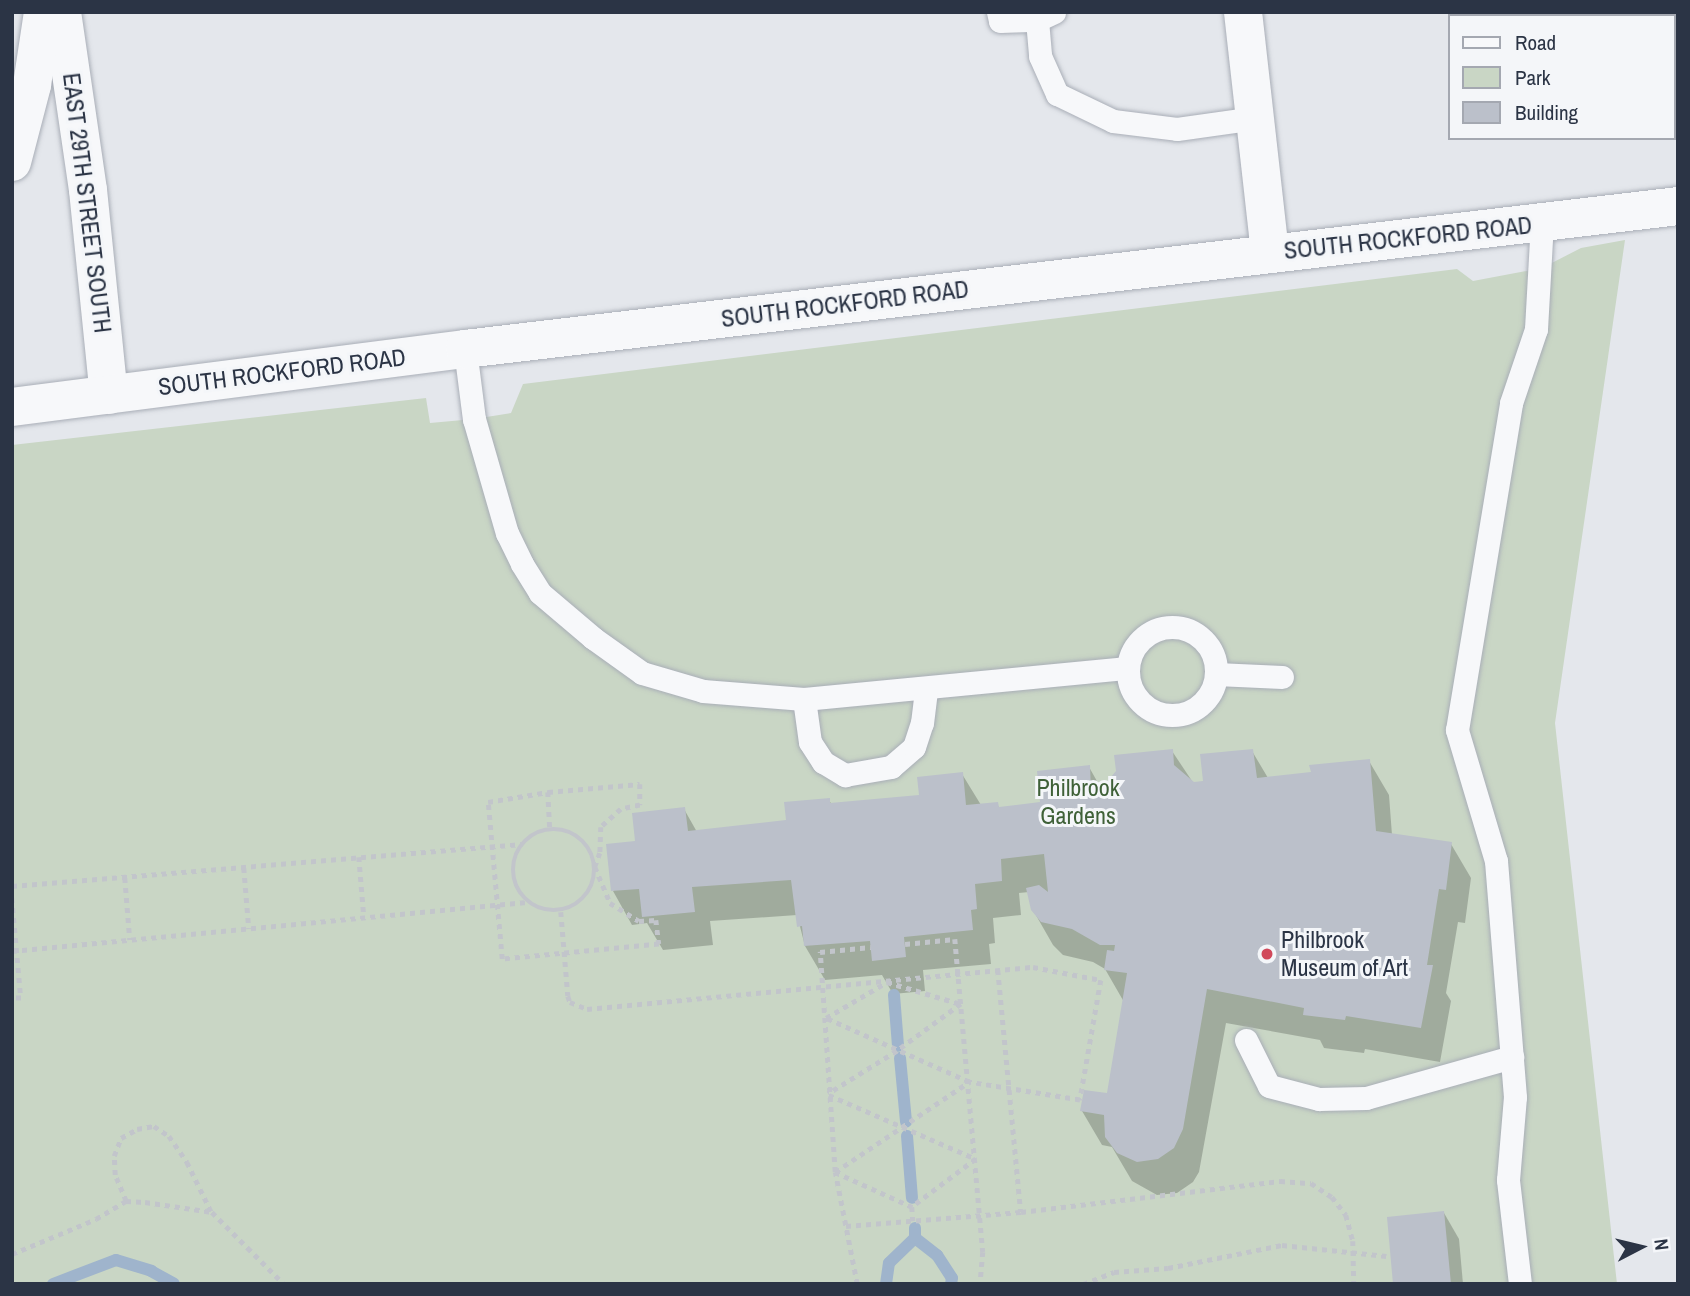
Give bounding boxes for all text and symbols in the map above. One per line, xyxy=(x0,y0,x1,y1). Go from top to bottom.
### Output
legend xyxy=(1448,14,1676,140)
text: Road xyxy=(1515,28,1556,57)
text: Park xyxy=(1515,63,1550,92)
street label: EAST 29TH STREET SOUTH xyxy=(57,71,117,335)
text: Building xyxy=(1515,98,1578,127)
street label: SOUTH ROCKFORD ROAD xyxy=(1283,211,1533,265)
street label: SOUTH ROCKFORD ROAD xyxy=(720,275,970,333)
street label: SOUTH ROCKFORD ROAD xyxy=(157,343,407,401)
park label: Philbrook Gardens xyxy=(1036,774,1120,830)
place label: Philbrook Museum of Art xyxy=(1281,926,1409,982)
marker: Philbrook Museum of Art xyxy=(1259,946,1275,962)
north arrow xyxy=(1606,1212,1676,1282)
text: N xyxy=(1648,1237,1675,1252)

